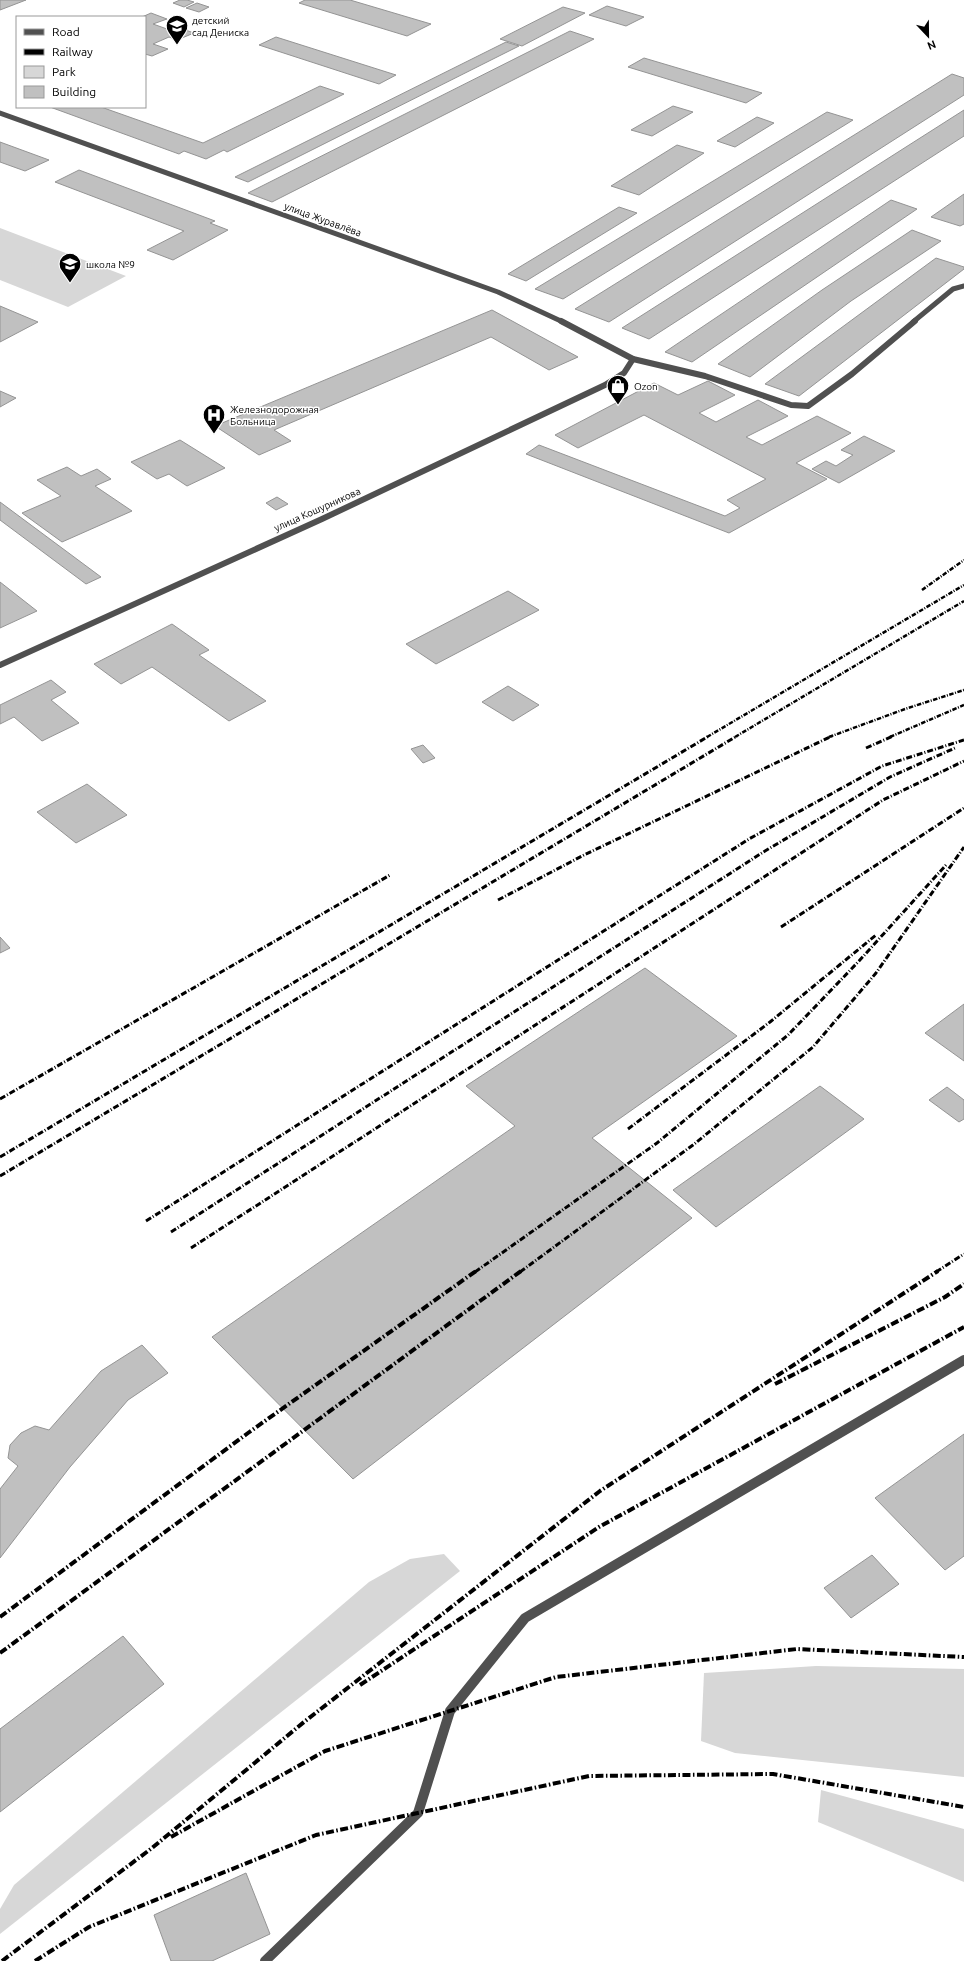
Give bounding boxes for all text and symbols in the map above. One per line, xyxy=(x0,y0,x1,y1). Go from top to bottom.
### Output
school or university icon: детский сад Дениска xyxy=(164,13,190,46)
place label: детский сад Дениска xyxy=(192,15,249,38)
legend xyxy=(16,16,146,108)
north arrow xyxy=(908,16,948,56)
text: Road xyxy=(52,25,80,38)
text: N xyxy=(926,38,938,52)
text: Railway xyxy=(52,45,93,58)
text: Park xyxy=(52,65,76,78)
text: Building xyxy=(52,85,96,98)
street label: улица Журавлёва xyxy=(283,200,363,239)
school or university icon: школа №9 xyxy=(57,251,83,284)
place label: школа №9 xyxy=(86,259,135,270)
shop icon: Ozon xyxy=(605,373,631,406)
place label: Ozon xyxy=(634,381,658,392)
hospital icon: Железнодорожная Больница xyxy=(201,402,227,435)
place label: Железнодорожная Больница xyxy=(230,404,319,427)
street label: улица Кошурникова xyxy=(272,485,362,533)

